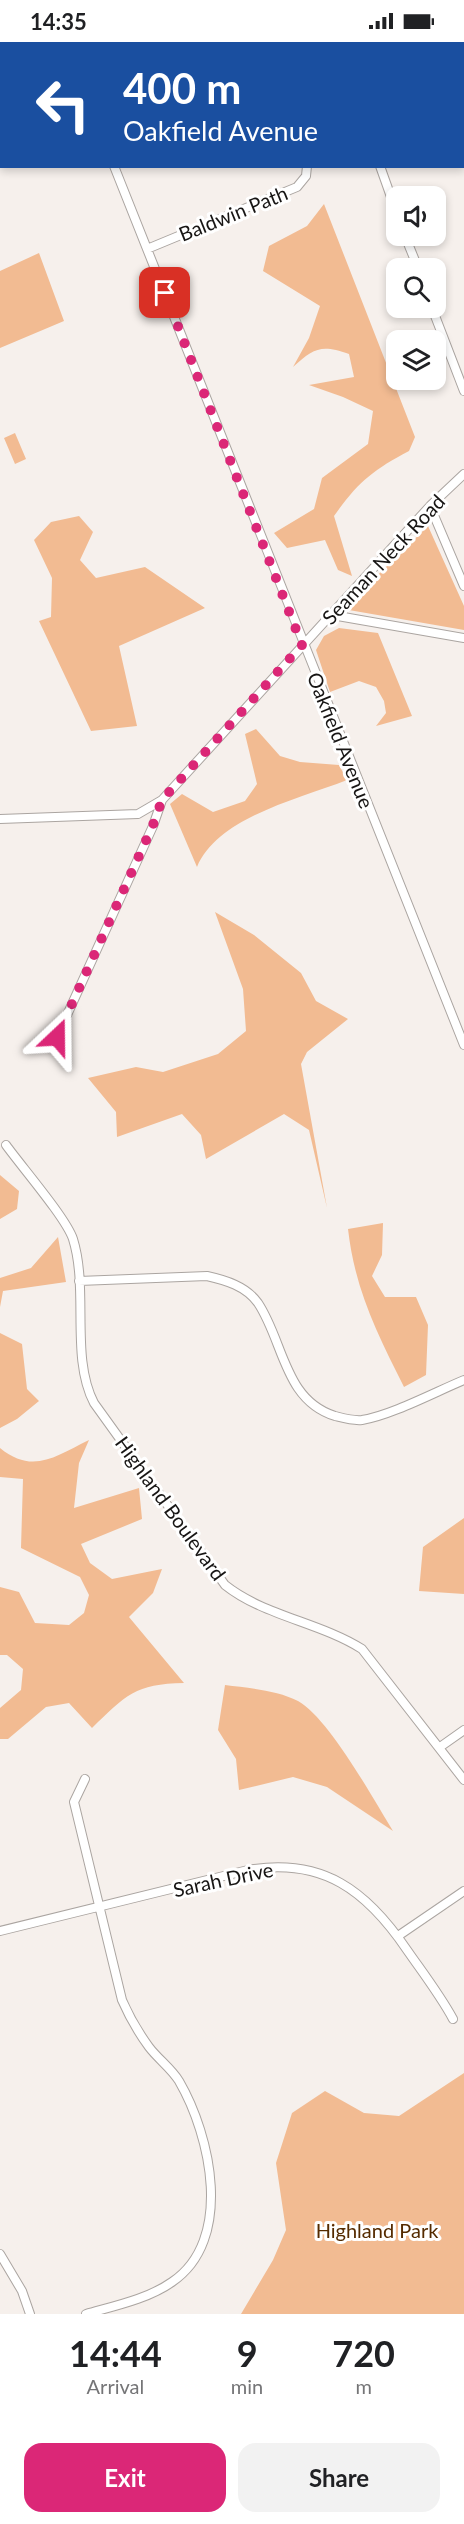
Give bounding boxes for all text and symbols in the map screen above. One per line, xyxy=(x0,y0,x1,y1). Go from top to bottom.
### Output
text: 14:35 xyxy=(30,8,87,35)
text: 400 m xyxy=(123,63,241,113)
icon: left xyxy=(24,66,102,144)
text: Oakfield Avenue xyxy=(123,114,318,147)
street label: Baldwin Path xyxy=(175,180,291,246)
map controls xyxy=(386,186,446,390)
button: sound xyxy=(386,186,446,246)
button: search xyxy=(386,258,446,318)
pin xyxy=(139,267,190,318)
icon: arrive xyxy=(148,276,181,309)
button: layers xyxy=(386,330,446,390)
street label: Seaman Neck Road xyxy=(317,489,449,629)
street label: Oakfield Avenue xyxy=(303,669,379,811)
position arrow xyxy=(25,1005,89,1069)
street label: Highland Boulevard xyxy=(111,1431,231,1585)
street label: Sarah Drive xyxy=(171,1857,275,1901)
park label: Highland Park xyxy=(316,2218,439,2242)
text: 14:44 xyxy=(69,2331,162,2375)
text: 9 xyxy=(237,2331,258,2375)
text: 720 xyxy=(332,2331,395,2375)
text: Arrival xyxy=(87,2374,144,2398)
text: min xyxy=(231,2374,263,2398)
text: m xyxy=(355,2374,372,2398)
button: Exit xyxy=(24,2443,226,2512)
button: Share xyxy=(238,2443,440,2512)

